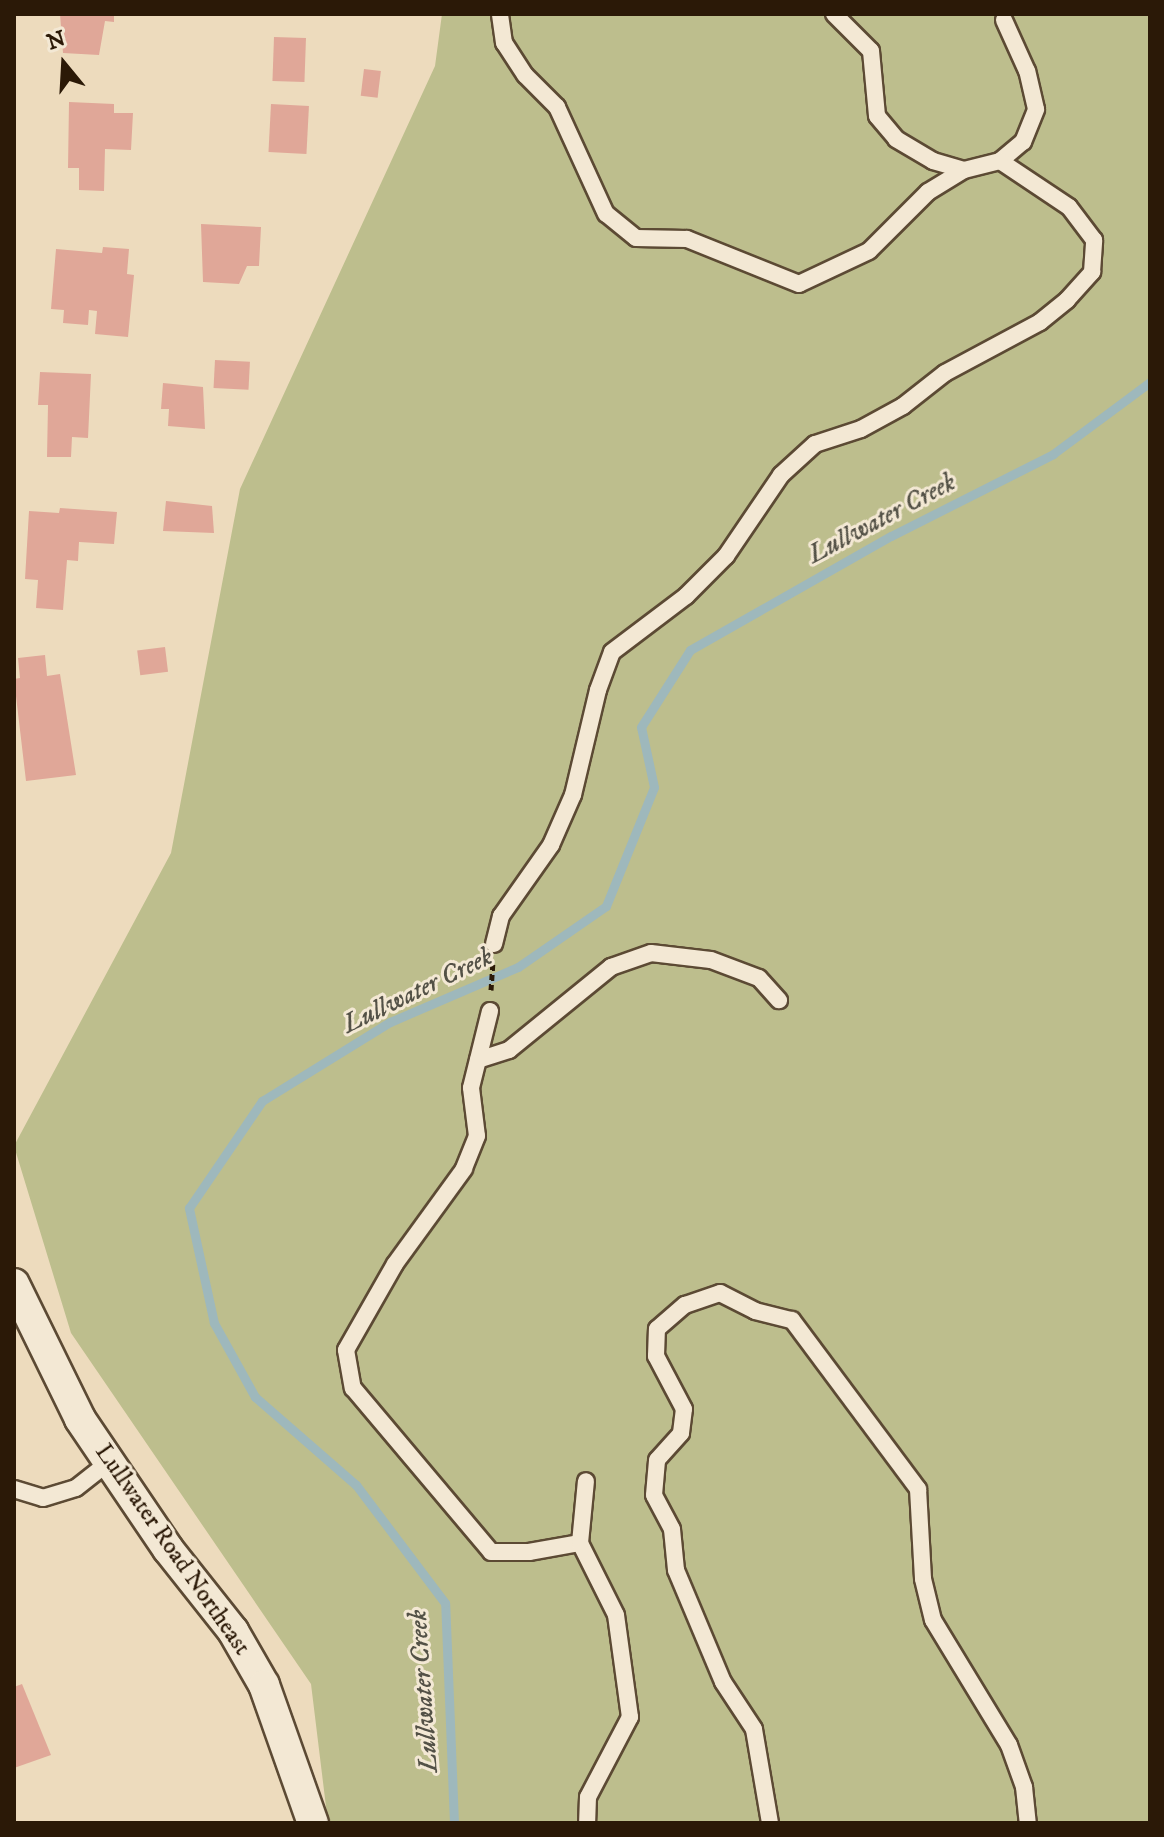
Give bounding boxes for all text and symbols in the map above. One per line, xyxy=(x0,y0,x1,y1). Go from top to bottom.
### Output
north arrow xyxy=(24,24,104,104)
text: N xyxy=(44,25,69,56)
water label: Lullwater Creek xyxy=(803,467,961,571)
water label: Lullwater Creek xyxy=(338,941,498,1041)
street label: Lullwater Road Northeast xyxy=(88,1439,256,1661)
water label: Lullwater Creek xyxy=(403,1609,445,1773)

